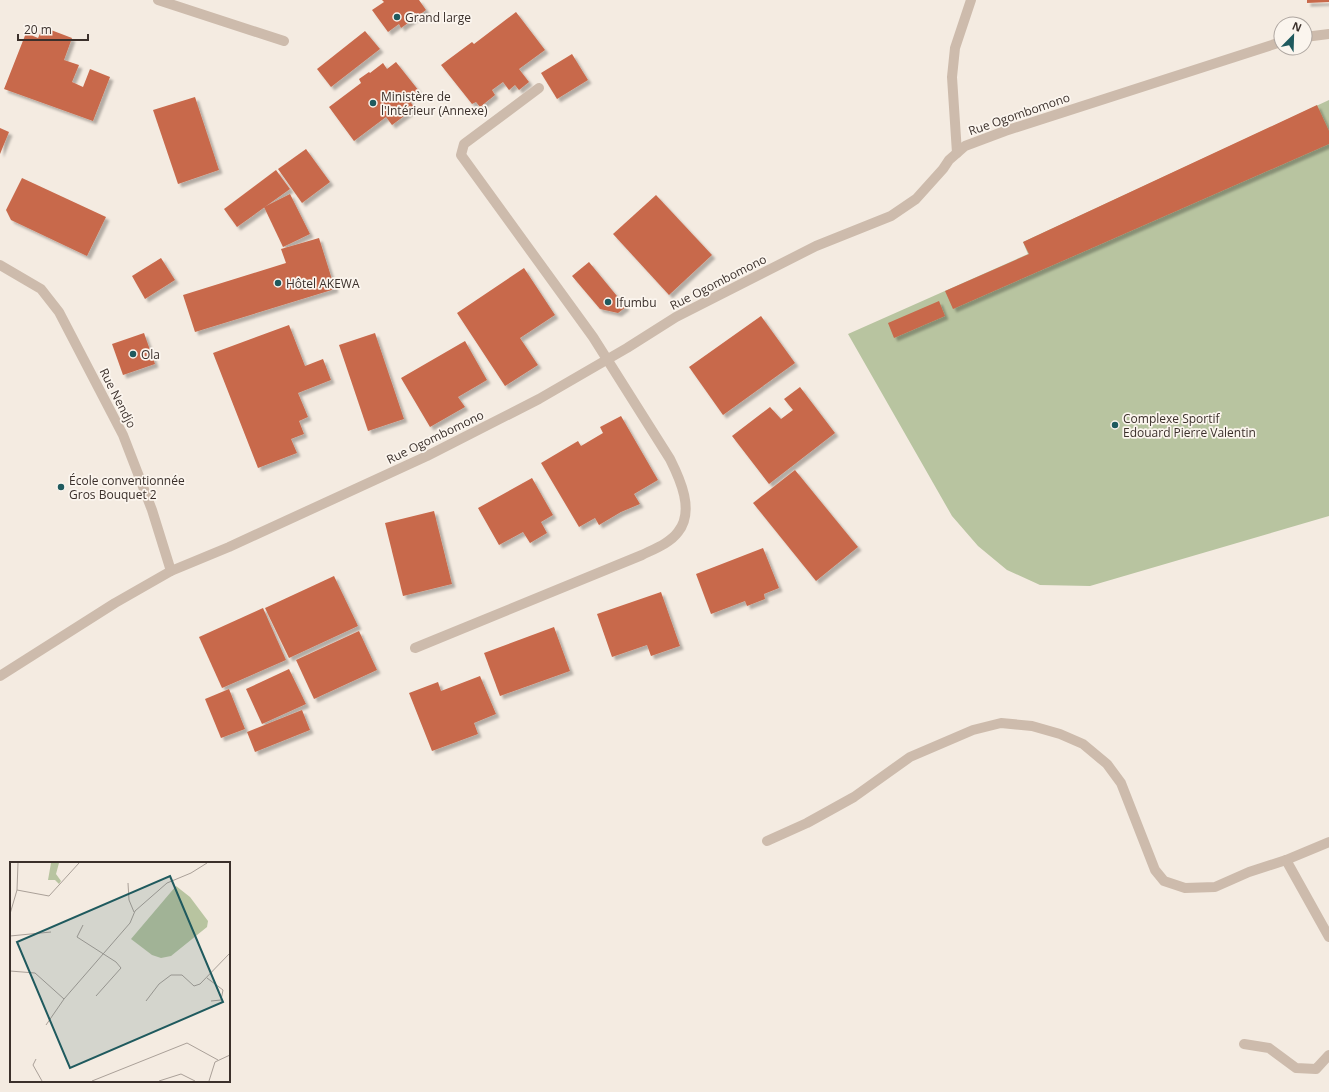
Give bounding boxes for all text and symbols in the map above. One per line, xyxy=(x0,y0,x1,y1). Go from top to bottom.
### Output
place label: Grand large xyxy=(405,9,471,26)
marker: Grand large xyxy=(392,12,402,22)
scale bar xyxy=(18,16,88,42)
north arrow xyxy=(1273,16,1313,56)
text: N xyxy=(1290,18,1304,35)
text: 20 m xyxy=(24,21,52,38)
place label: Ministère de l'Intérieur (Annexe) xyxy=(381,88,488,119)
street label: Rue Ogombomono xyxy=(966,89,1072,139)
marker: Ministère de l'Intérieur (Annexe) xyxy=(368,98,378,108)
street label: Rue Ogombomono xyxy=(667,250,769,314)
place label: Hôtel AKEWA xyxy=(286,275,360,292)
marker: Hôtel AKEWA xyxy=(273,278,283,288)
place label: Ifumbu xyxy=(616,294,657,311)
marker: Ifumbu xyxy=(603,297,613,307)
place label: Ola xyxy=(141,346,160,363)
marker: Ola xyxy=(128,349,138,359)
street label: Rue Nendjo xyxy=(96,365,140,431)
street label: Rue Ogombomono xyxy=(384,406,486,468)
place label: Complexe Sportif Edouard Pierre Valentin xyxy=(1123,410,1256,441)
marker: Complexe Sportif Edouard Pierre Valentin xyxy=(1110,420,1120,430)
place label: École conventionnée Gros Bouquet 2 xyxy=(69,472,185,503)
marker: École conventionnée Gros Bouquet 2 xyxy=(56,482,66,492)
inset map xyxy=(10,862,230,1082)

